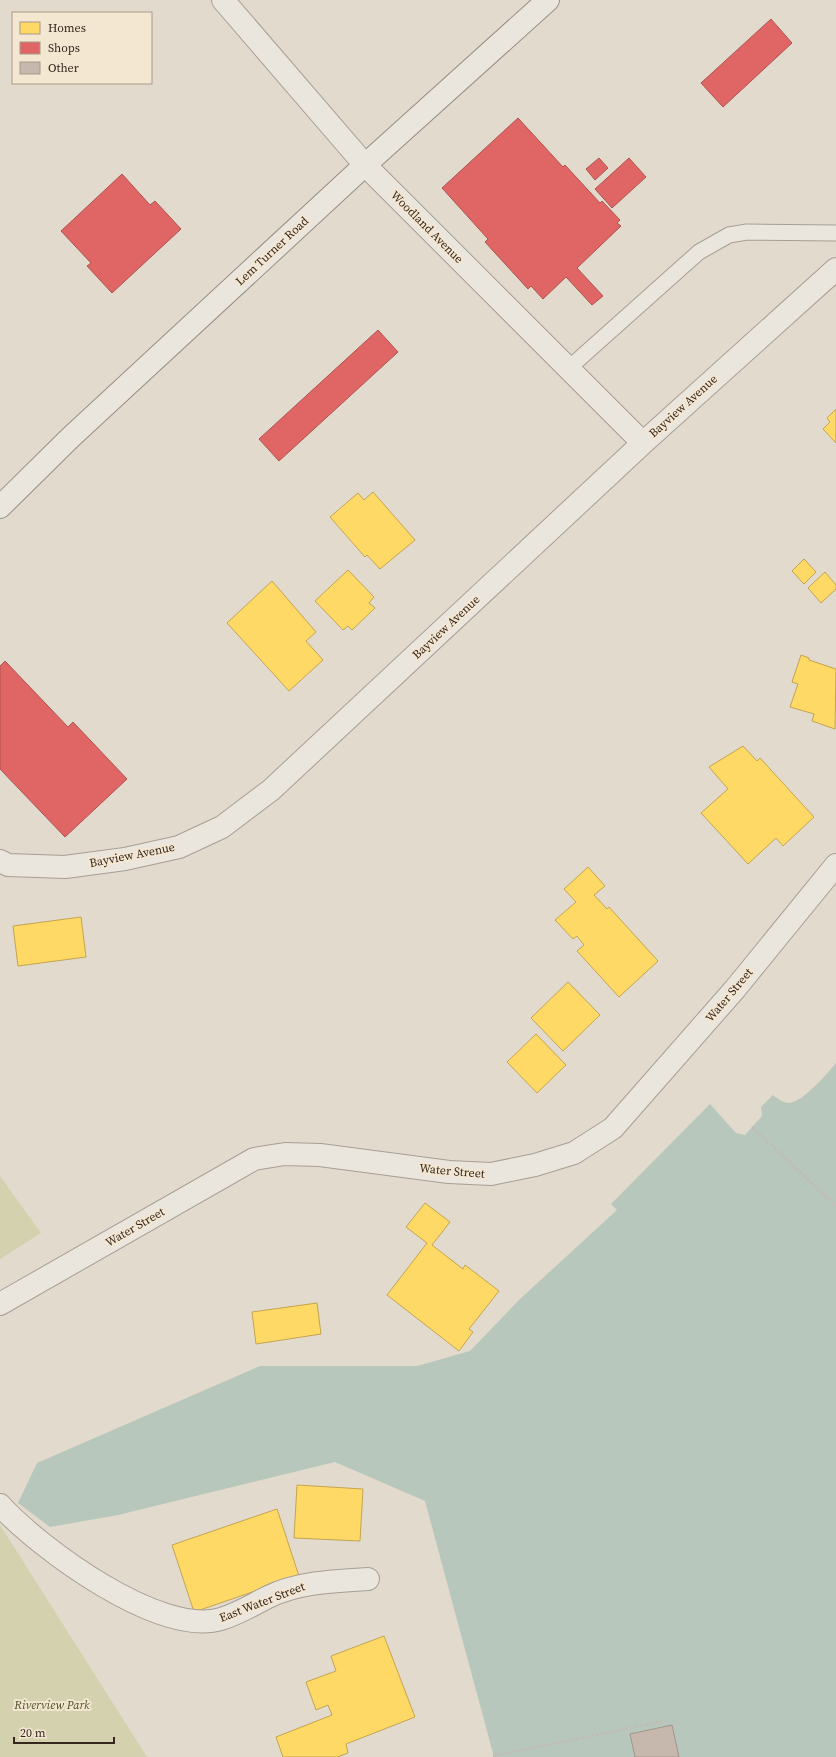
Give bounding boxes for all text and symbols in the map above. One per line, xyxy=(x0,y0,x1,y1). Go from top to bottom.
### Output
legend xyxy=(12,12,152,84)
text: Homes xyxy=(48,20,86,36)
text: Shops xyxy=(48,40,80,56)
text: Other xyxy=(48,60,79,76)
street label: Woodland Avenue xyxy=(387,187,467,267)
street label: Lem Turner Road xyxy=(232,213,312,289)
street label: Bayview Avenue xyxy=(645,371,721,441)
street label: Bayview Avenue xyxy=(409,592,483,662)
street label: Bayview Avenue xyxy=(88,839,176,871)
street label: Water Street xyxy=(702,965,756,1025)
street label: Water Street xyxy=(419,1160,486,1182)
street label: Water Street xyxy=(103,1204,168,1250)
street label: East Water Street xyxy=(217,1578,307,1626)
park label: Riverview Park xyxy=(13,1697,90,1713)
scale bar xyxy=(14,1719,114,1745)
text: 20 m xyxy=(20,1725,46,1741)

